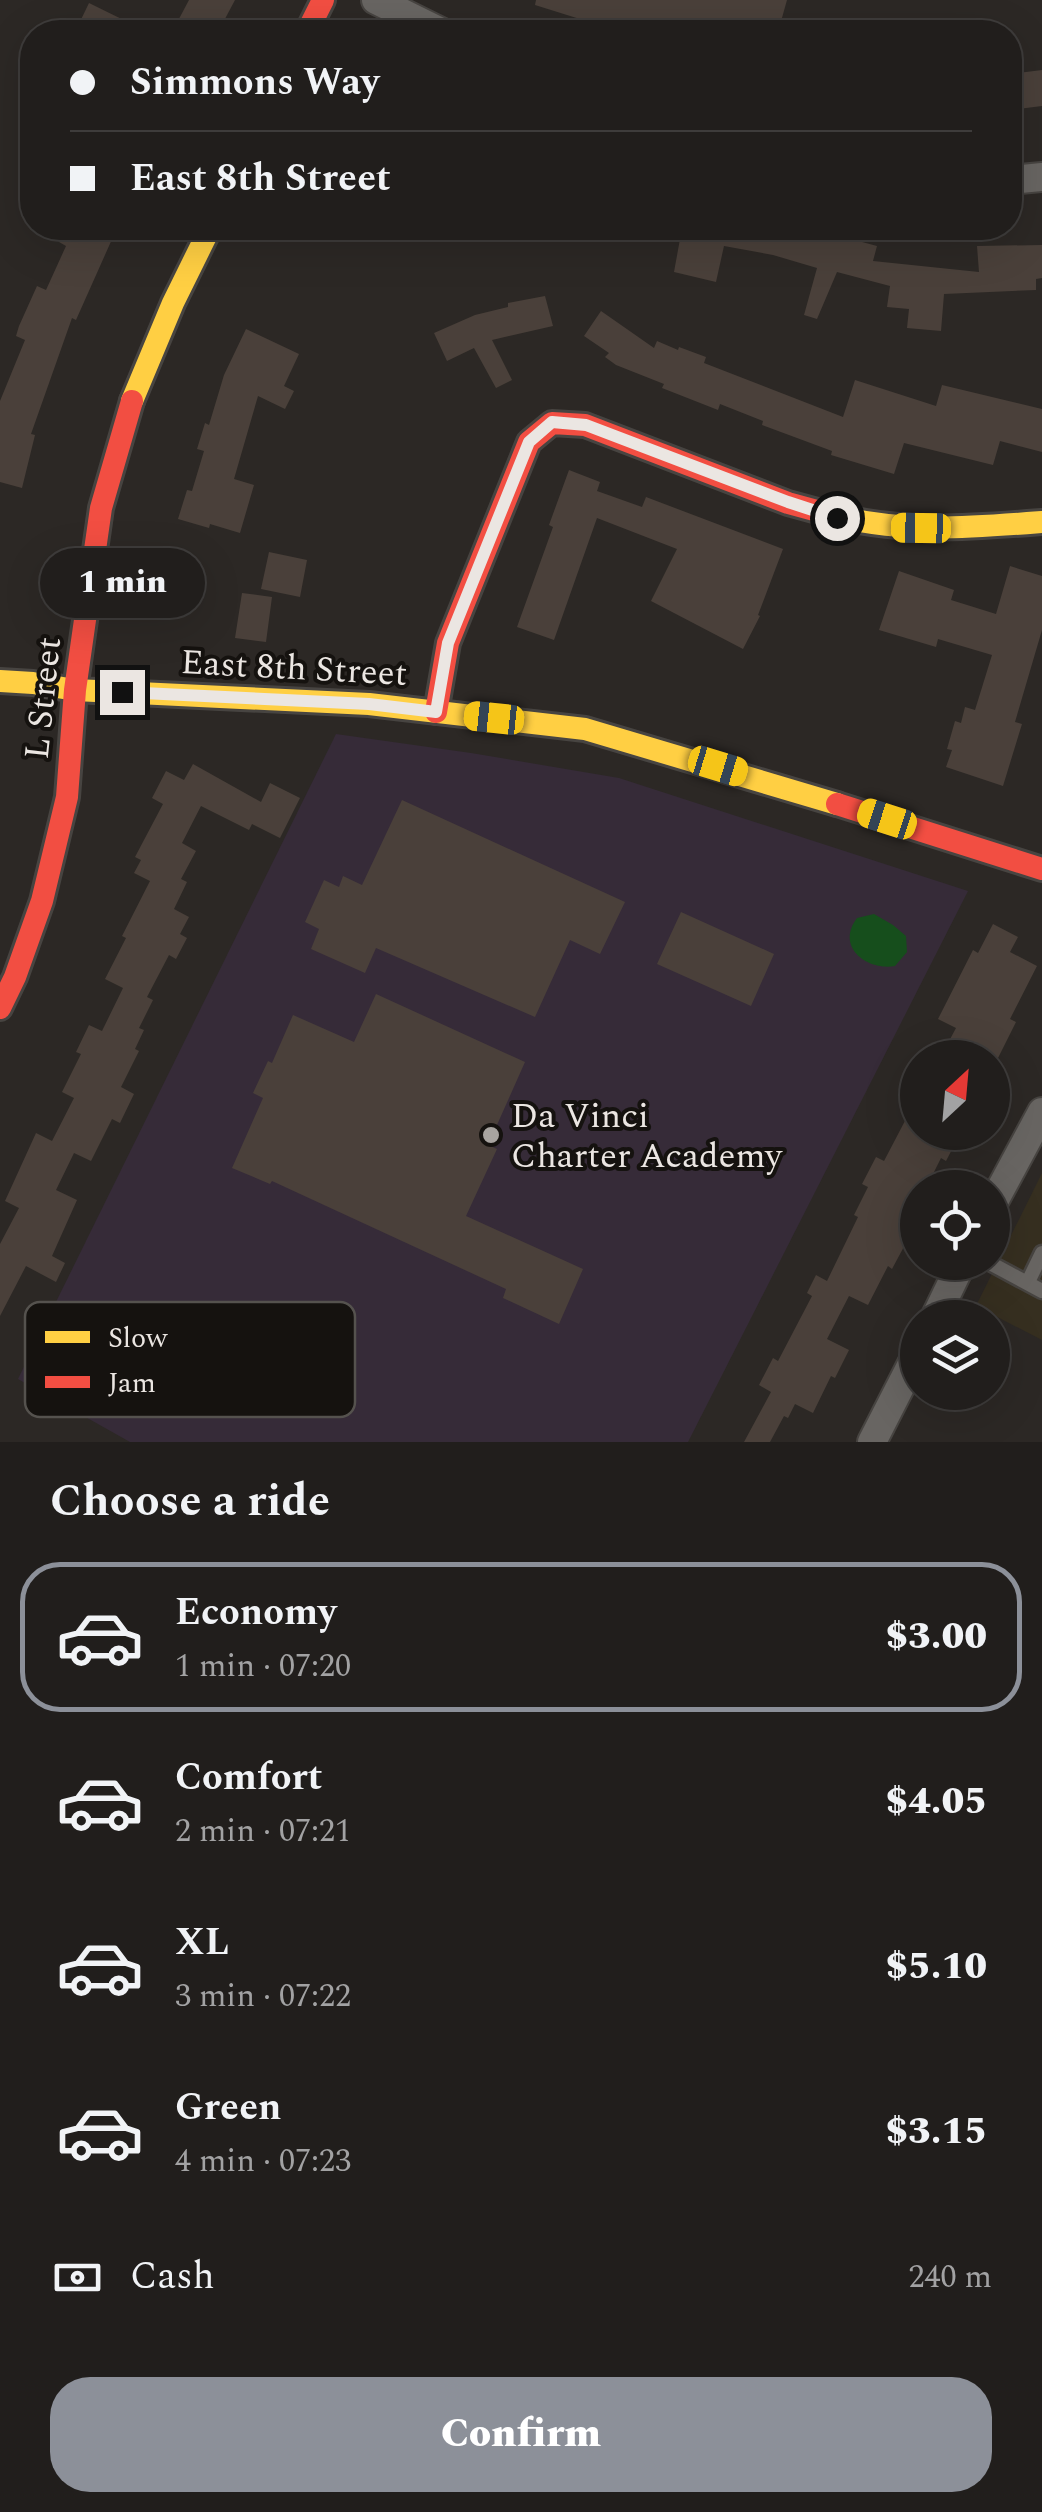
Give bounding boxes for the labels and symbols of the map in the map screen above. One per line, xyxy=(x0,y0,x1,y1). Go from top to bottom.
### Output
route start xyxy=(815,496,860,541)
car xyxy=(891,512,951,544)
callout: 1 min xyxy=(39,547,204,617)
street label: L Street xyxy=(11,634,76,762)
street label: East 8th Street xyxy=(179,636,409,701)
route end xyxy=(100,670,145,715)
car xyxy=(463,700,525,736)
car xyxy=(685,743,751,789)
car xyxy=(854,795,920,843)
north arrow xyxy=(900,1040,1010,1150)
place label: Da Vinci Charter Academy xyxy=(511,1090,783,1183)
marker: Da Vinci Charter Academy xyxy=(480,1124,502,1146)
legend xyxy=(25,1302,355,1417)
text: Slow xyxy=(108,1317,168,1360)
text: Jam xyxy=(108,1362,156,1405)

